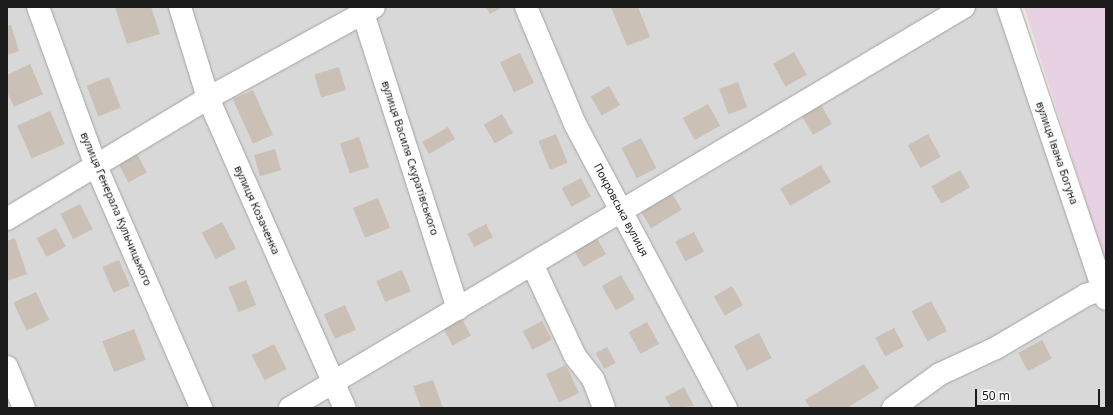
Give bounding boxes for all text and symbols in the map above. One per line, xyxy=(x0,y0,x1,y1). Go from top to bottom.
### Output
street label: вулиця Василя Скуратівського xyxy=(379,79,441,237)
street label: вулиця Івана Богуна xyxy=(1033,100,1081,206)
street label: вулиця Генерала Кульчицького xyxy=(78,130,154,288)
street label: Покровська вулиця xyxy=(591,161,651,259)
street label: вулиця Козаченка xyxy=(231,163,283,257)
scale bar xyxy=(977,381,1102,407)
text: 50 m xyxy=(982,387,1010,404)

